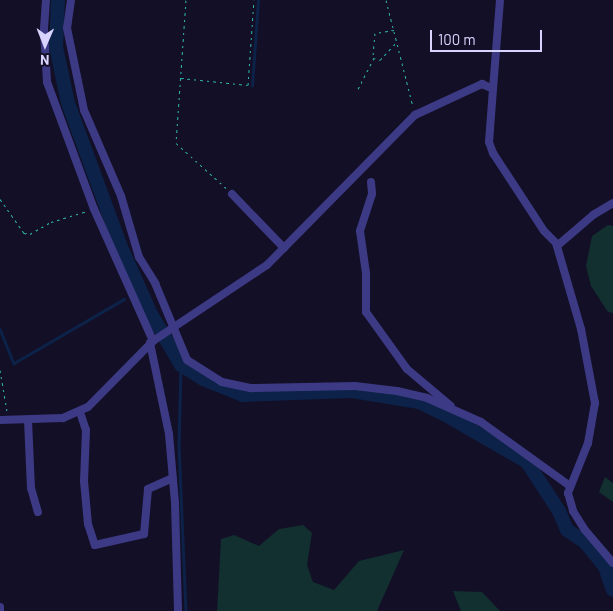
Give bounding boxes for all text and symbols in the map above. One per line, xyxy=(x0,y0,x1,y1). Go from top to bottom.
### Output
north arrow xyxy=(20,20,70,70)
scale bar xyxy=(433,20,546,52)
text: 100 m xyxy=(438,30,476,48)
text: N xyxy=(40,52,50,69)

